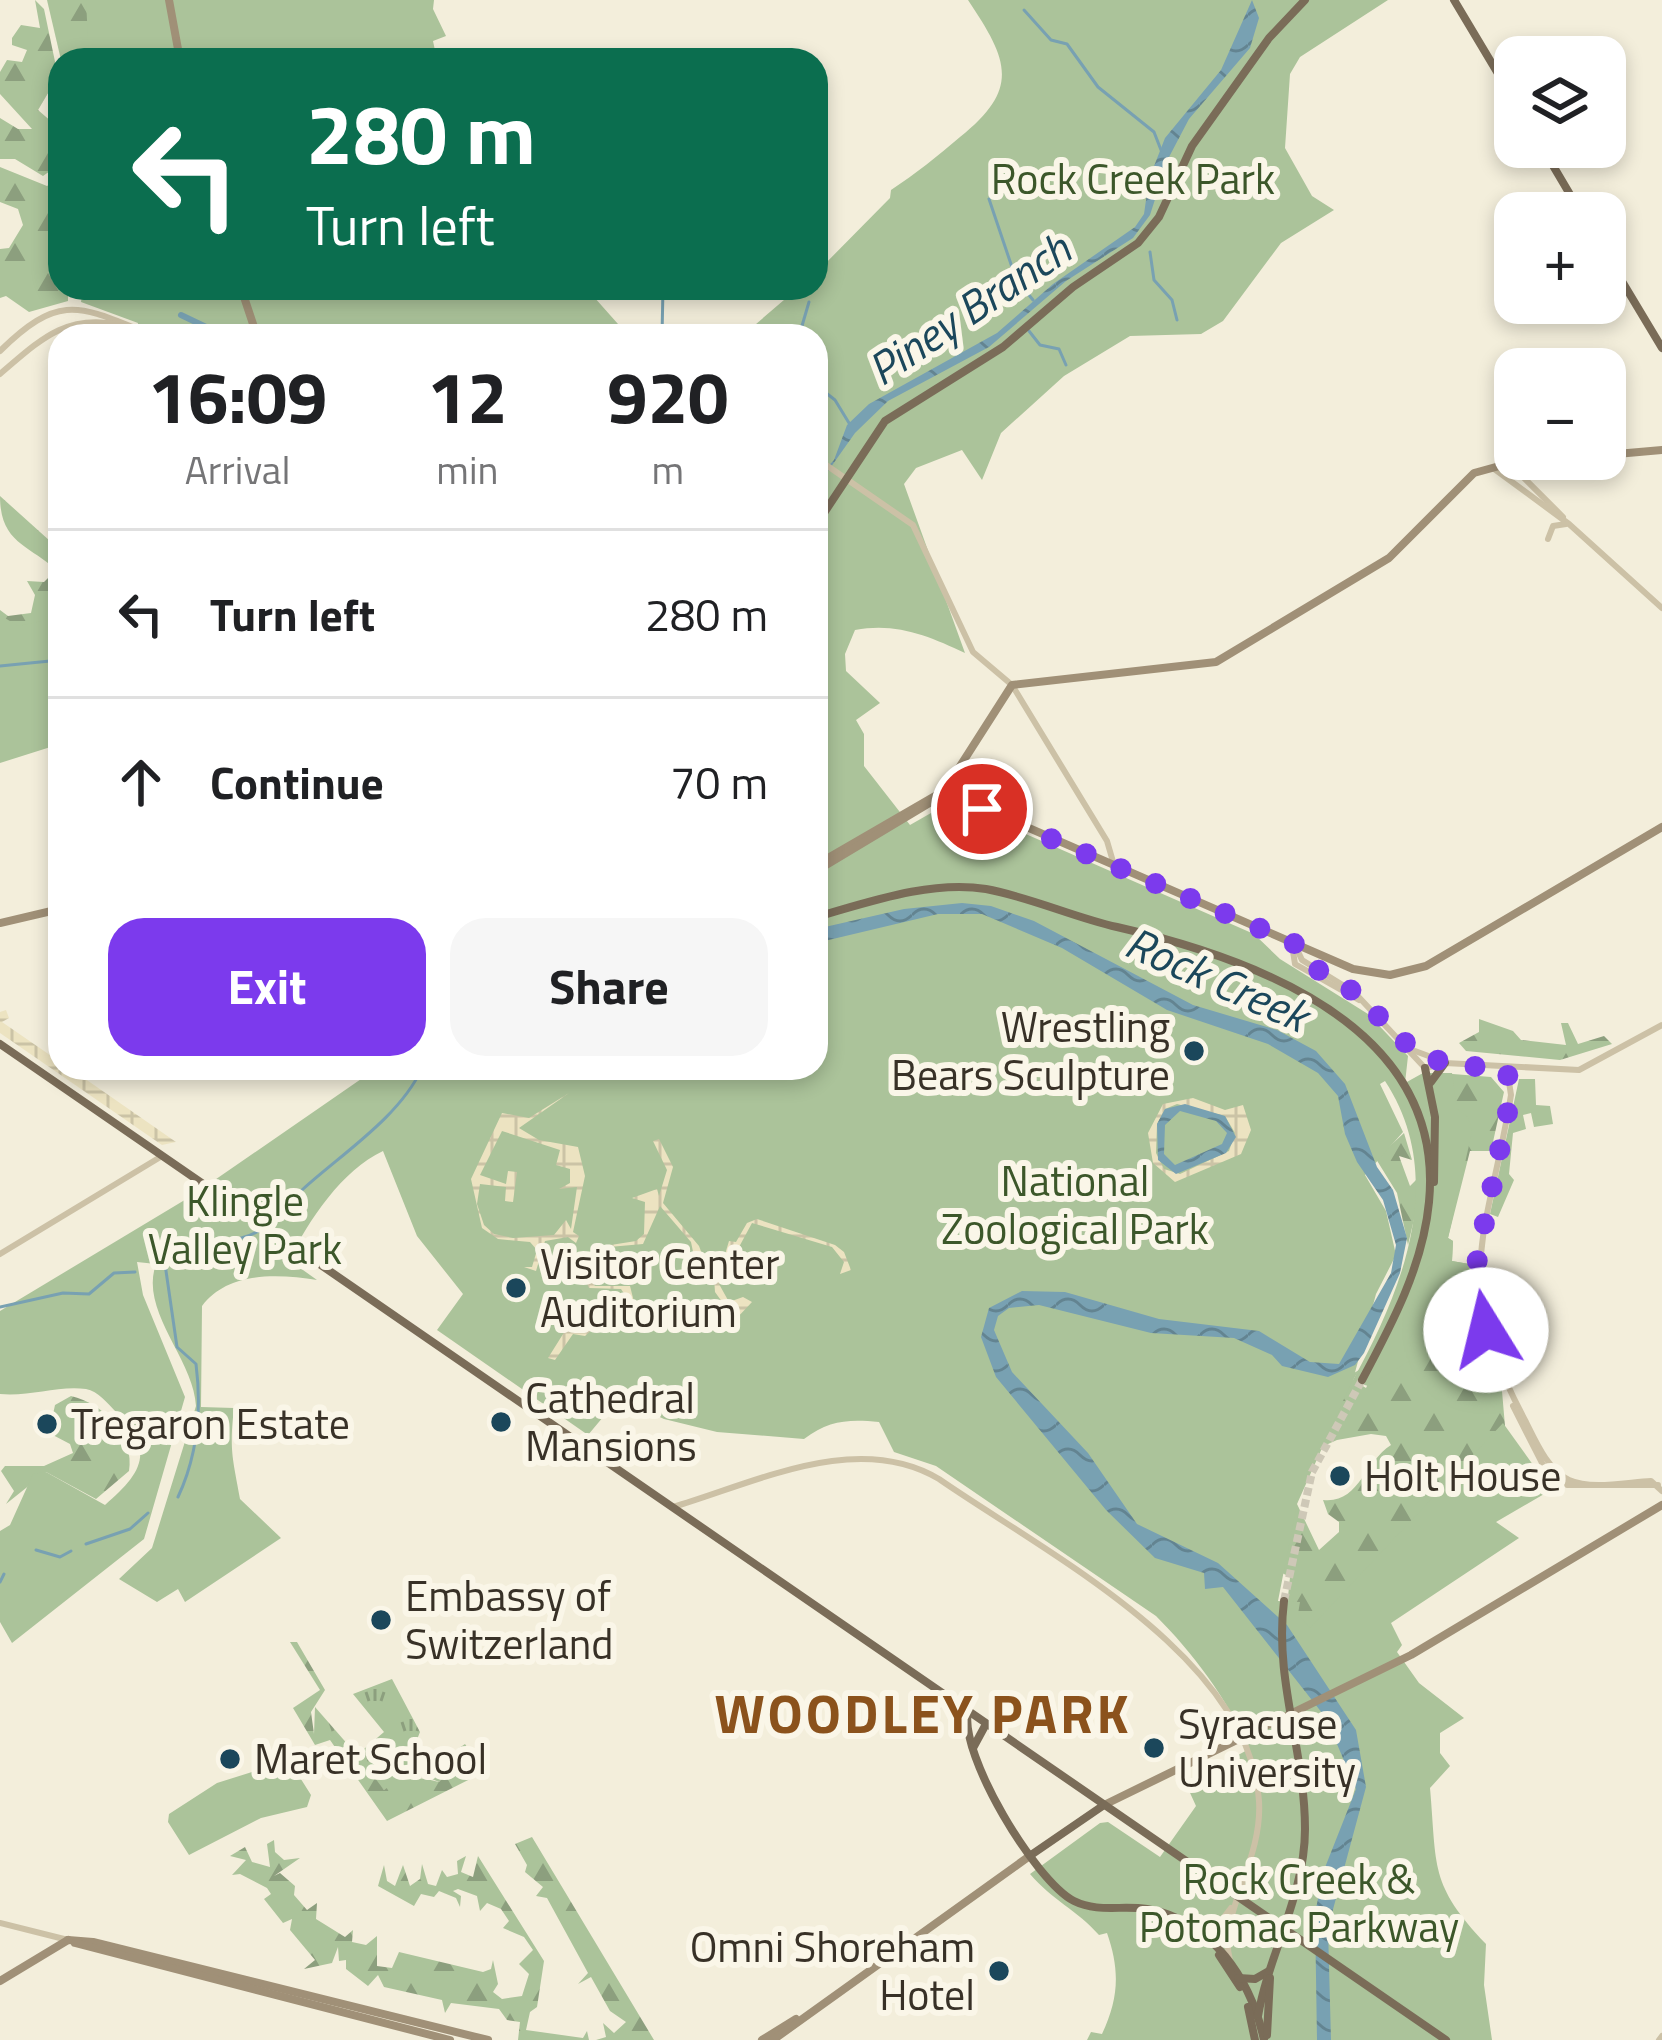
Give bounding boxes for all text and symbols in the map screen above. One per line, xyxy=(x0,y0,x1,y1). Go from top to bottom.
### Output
map controls xyxy=(1494,36,1626,480)
button: layers xyxy=(1494,36,1626,168)
text: 280 m xyxy=(306,69,536,197)
icon: left xyxy=(108,96,264,252)
park label: Rock Creek Park xyxy=(991,146,1275,210)
text: Turn left xyxy=(306,184,495,266)
button: + xyxy=(1494,192,1626,324)
water label: Piney Branch xyxy=(853,214,1085,401)
text: 16:09 xyxy=(148,341,327,451)
text: 12 xyxy=(427,341,508,451)
text: 920 xyxy=(607,341,728,451)
button: − xyxy=(1494,348,1626,480)
text: Arrival xyxy=(185,440,290,499)
text: min xyxy=(436,440,498,499)
text: m xyxy=(652,440,684,499)
text: Turn left xyxy=(210,580,375,648)
text: 280 m xyxy=(645,580,768,648)
icon: left xyxy=(108,581,174,647)
text: Continue xyxy=(210,748,384,816)
text: 70 m xyxy=(670,748,768,816)
icon: ahead xyxy=(108,749,174,815)
pin xyxy=(931,758,1033,860)
icon: arrive xyxy=(949,776,1015,842)
water label: Rock Creek xyxy=(1115,908,1324,1051)
button: Exit xyxy=(108,918,426,1056)
button: Share xyxy=(450,918,768,1056)
place label: Wrestling Bears Sculpture xyxy=(891,994,1170,1106)
marker: Wrestling Bears Sculpture xyxy=(1181,1038,1207,1064)
park label: National Zoological Park xyxy=(941,1148,1209,1260)
park label: Klingle Valley Park xyxy=(148,1168,342,1280)
place label: Visitor Center Auditorium xyxy=(540,1231,780,1343)
position arrow xyxy=(1423,1267,1549,1393)
marker: Visitor Center Auditorium xyxy=(503,1275,529,1301)
place label: Cathedral Mansions xyxy=(525,1365,697,1477)
place label: Tregaron Estate xyxy=(71,1391,350,1455)
marker: Cathedral Mansions xyxy=(488,1409,514,1435)
marker: Tregaron Estate xyxy=(34,1411,60,1437)
place label: Holt House xyxy=(1364,1443,1561,1507)
marker: Holt House xyxy=(1327,1463,1353,1489)
place label: Embassy of Switzerland xyxy=(405,1563,614,1675)
marker: Embassy of Switzerland xyxy=(368,1607,394,1633)
district label: WOODLEY PARK xyxy=(714,1672,1132,1754)
place label: Syracuse University xyxy=(1178,1691,1356,1803)
place label: Maret School xyxy=(254,1726,487,1790)
marker: Syracuse University xyxy=(1141,1735,1167,1761)
marker: Maret School xyxy=(217,1746,243,1772)
park label: Rock Creek & Potomac Parkway xyxy=(1139,1846,1459,1958)
place label: Omni Shoreham Hotel xyxy=(690,1914,975,2026)
marker: Omni Shoreham Hotel xyxy=(986,1958,1012,1984)

